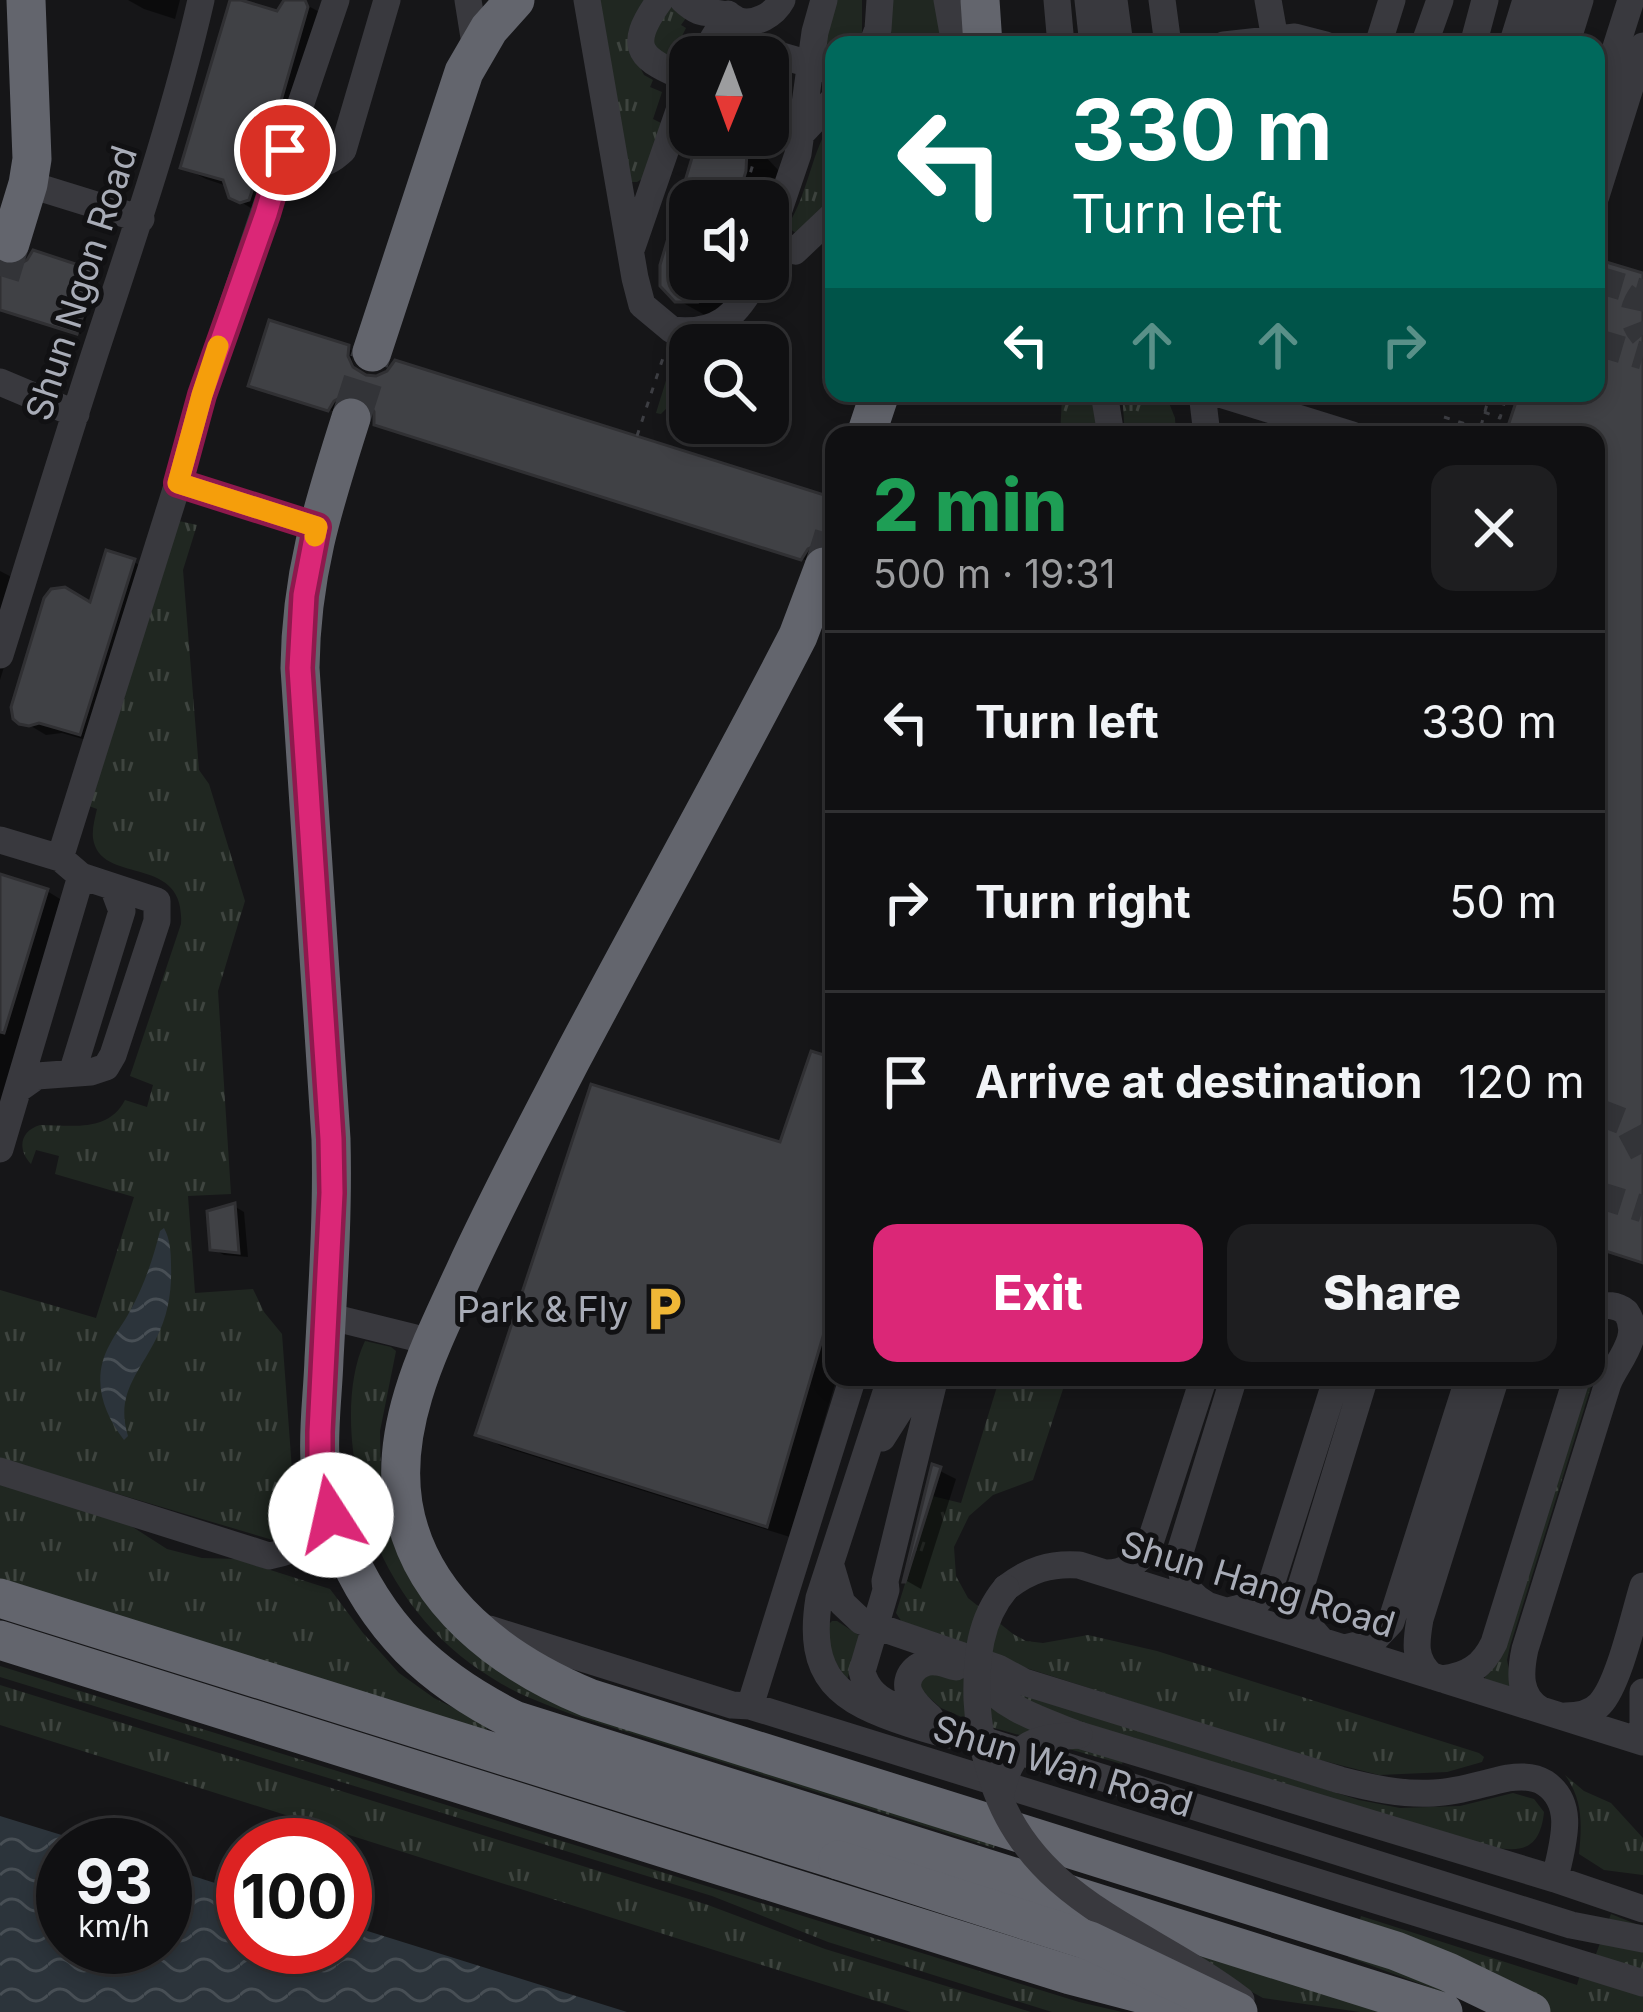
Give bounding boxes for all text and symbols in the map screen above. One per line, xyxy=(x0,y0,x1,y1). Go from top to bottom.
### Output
north arrow xyxy=(669,36,789,156)
map controls xyxy=(669,36,789,444)
text: 330 m xyxy=(1071,79,1333,180)
icon: left xyxy=(873,84,1029,240)
pin xyxy=(234,99,336,201)
icon: arrive xyxy=(252,117,318,183)
street label: Shun Ngon Road xyxy=(16,140,146,426)
button: sound xyxy=(669,180,789,300)
text: Turn left xyxy=(1071,181,1282,246)
icon: left xyxy=(993,312,1059,378)
icon: ahead xyxy=(1119,312,1185,378)
icon: ahead xyxy=(1245,312,1311,378)
icon: right xyxy=(1371,312,1437,378)
button: search xyxy=(669,324,789,444)
text: 2 min xyxy=(873,461,1068,548)
button: close xyxy=(1431,465,1557,591)
text: 500 m · 19:31 xyxy=(873,550,1115,597)
icon: left xyxy=(873,689,939,755)
text: Turn left xyxy=(975,694,1159,749)
text: 330 m xyxy=(1421,694,1557,749)
icon: right xyxy=(873,869,939,935)
text: Turn right xyxy=(975,874,1191,929)
text: 50 m xyxy=(1449,874,1557,929)
icon: arrive xyxy=(873,1049,939,1115)
text: Arrive at destination xyxy=(975,1054,1422,1109)
text: 120 m xyxy=(1458,1054,1585,1109)
button: Exit xyxy=(873,1224,1203,1362)
button: Share xyxy=(1227,1224,1557,1362)
parking icon: Park & Fly xyxy=(639,1284,689,1334)
place label: Park & Fly xyxy=(457,1287,628,1331)
position arrow xyxy=(268,1452,394,1578)
street label: Shun Hang Road xyxy=(1116,1521,1400,1647)
street label: Shun Wan Road xyxy=(928,1706,1198,1826)
speed limit sign: 100 xyxy=(216,1818,372,1974)
text: 93 xyxy=(75,1845,153,1917)
text: km/h xyxy=(78,1908,150,1944)

